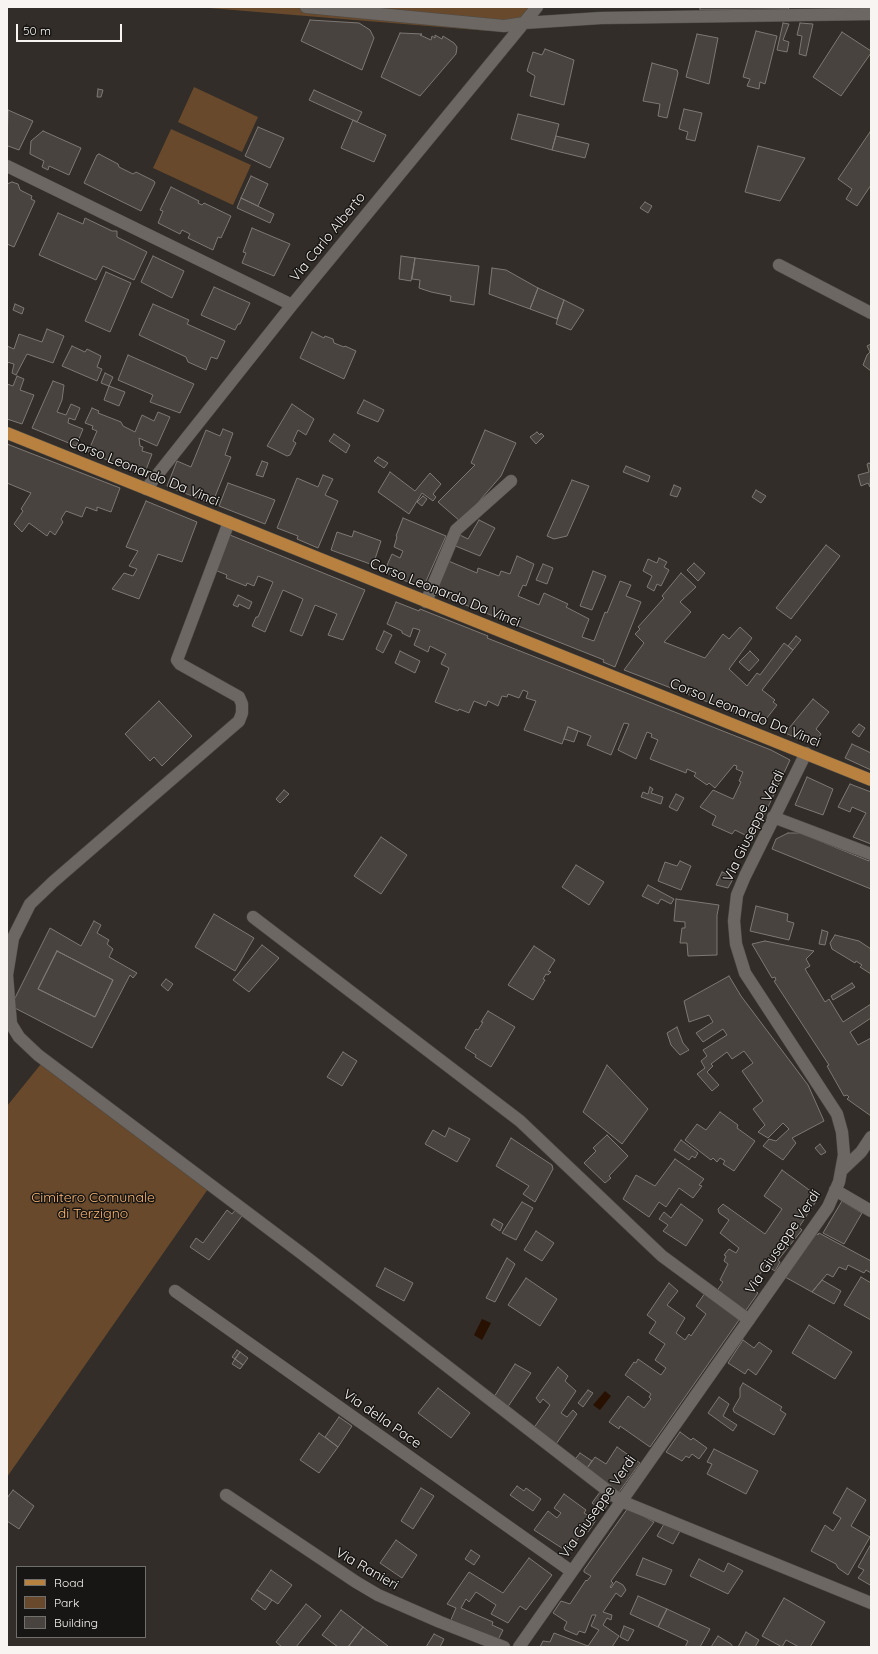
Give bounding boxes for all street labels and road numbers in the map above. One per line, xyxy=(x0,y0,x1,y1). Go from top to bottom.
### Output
street label: Via Carlo Alberto xyxy=(287,189,369,285)
street label: Corso Leonardo Da Vinci xyxy=(66,434,222,510)
street label: Corso Leonardo Da Vinci xyxy=(367,555,523,631)
street label: Corso Leonardo Da Vinci xyxy=(667,675,823,751)
street label: Via Giuseppe Verdi xyxy=(720,768,788,884)
street label: Via Giuseppe Verdi xyxy=(742,1187,824,1297)
street label: Via della Pace xyxy=(340,1386,424,1452)
street label: Via Giuseppe Verdi xyxy=(556,1452,640,1562)
street label: Via Ranieri xyxy=(333,1544,401,1594)

